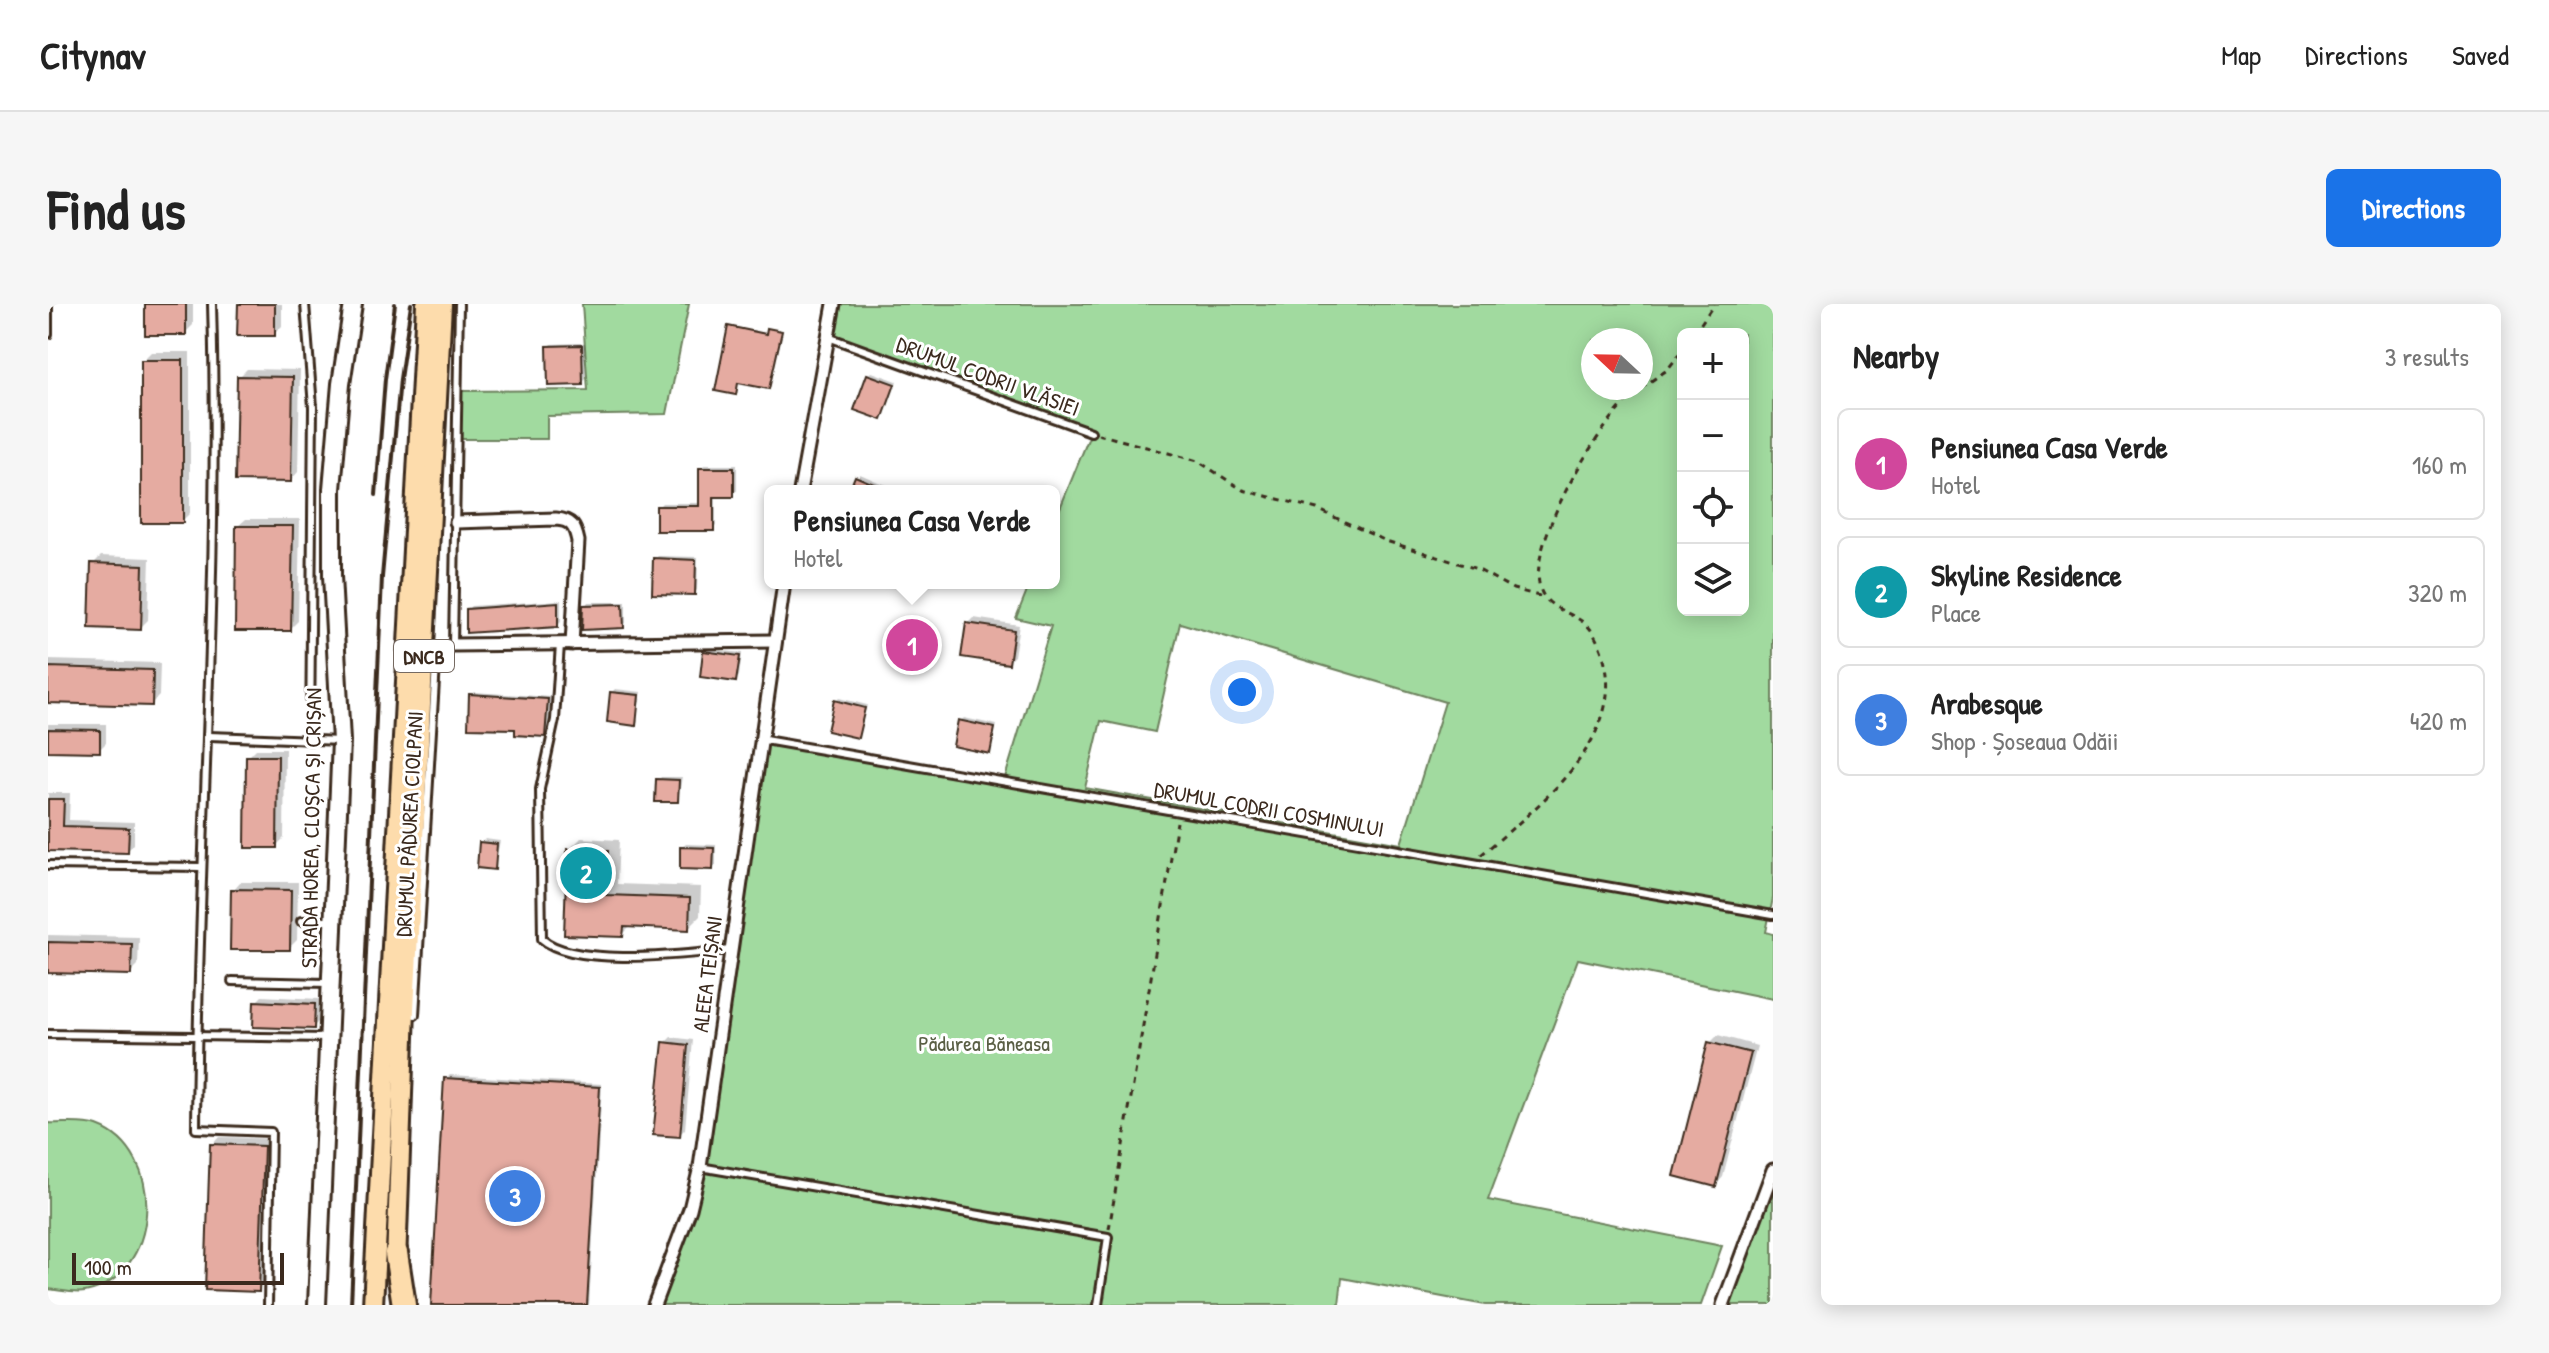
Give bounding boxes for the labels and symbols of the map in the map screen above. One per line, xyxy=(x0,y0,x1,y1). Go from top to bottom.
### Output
north arrow xyxy=(1581,328,1653,400)
street label: DRUMUL CODRII VLĂSIEI xyxy=(892,329,1084,423)
pin: 1 xyxy=(886,615,938,675)
road number: DNCB xyxy=(394,640,454,672)
your location xyxy=(1222,672,1262,712)
street label: STRADA HOREA, CLOȘCA ȘI CRIȘAN xyxy=(294,688,328,968)
street label: DRUMUL PĂDUREA CIOLPANI xyxy=(388,710,430,938)
street label: DRUMUL CODRII COSMINULUI xyxy=(1152,774,1386,844)
pin: 2 xyxy=(560,843,612,903)
street label: ALEEA TEIȘANI xyxy=(685,914,729,1034)
park label: Pădurea Băneasa xyxy=(918,1028,1050,1058)
pin: 3 xyxy=(489,1166,541,1226)
scale bar xyxy=(72,1249,284,1285)

